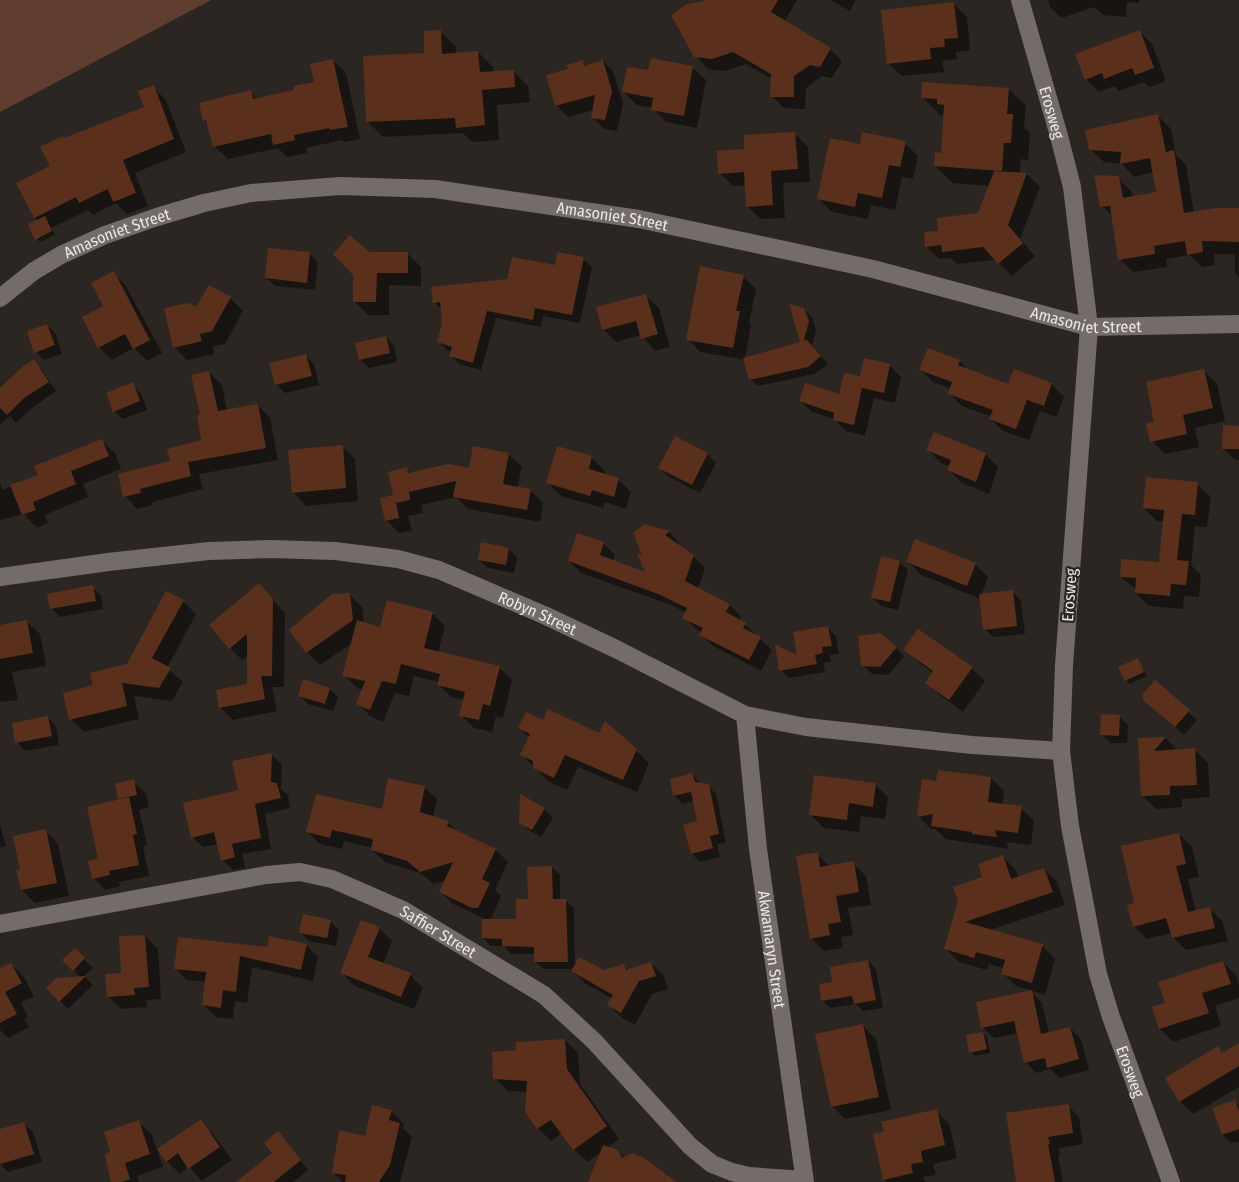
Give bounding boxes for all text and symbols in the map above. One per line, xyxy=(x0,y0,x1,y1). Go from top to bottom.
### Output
street label: Erosweg xyxy=(1035,84,1068,141)
street label: Amasoniet Street xyxy=(555,198,670,235)
street label: Amasoniet Street xyxy=(61,204,173,262)
street label: Amasoniet Street xyxy=(1029,303,1142,337)
street label: Erosweg xyxy=(1058,567,1081,622)
street label: Robyn Street xyxy=(495,587,580,639)
street label: Akwamaryn Street xyxy=(754,889,789,1010)
street label: Saffier Street xyxy=(396,901,480,962)
street label: Erosweg xyxy=(1112,1043,1149,1100)

